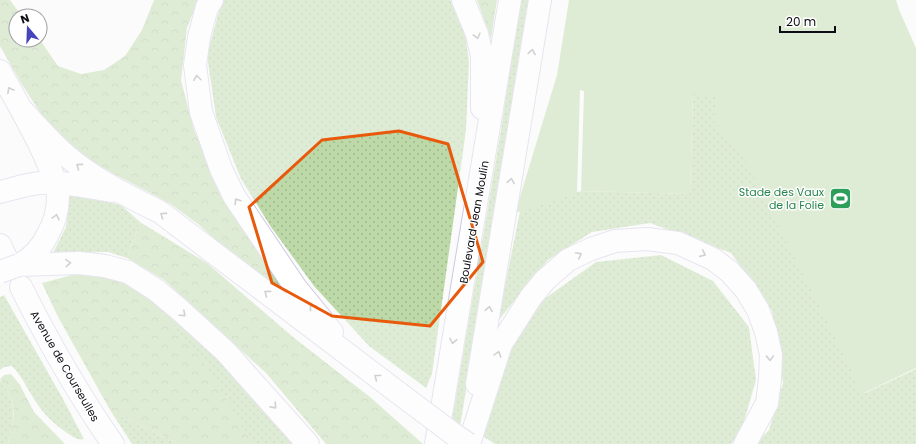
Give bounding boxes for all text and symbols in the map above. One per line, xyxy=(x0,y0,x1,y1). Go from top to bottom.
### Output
north arrow xyxy=(8,8,48,48)
scale bar xyxy=(780,8,835,34)
text: N xyxy=(18,10,31,27)
text: 20 m xyxy=(786,13,816,30)
one-way arrow xyxy=(472,33,481,40)
one-way arrow xyxy=(527,49,535,55)
one-way arrow xyxy=(193,75,202,81)
one-way arrow xyxy=(8,87,15,95)
street label: Boulevard Jean Moulin xyxy=(455,159,493,285)
one-way arrow xyxy=(77,163,84,170)
one-way arrow xyxy=(506,177,514,184)
place label: Stade des Vaux de la Folie xyxy=(739,184,825,213)
sports icon: Stade des Vaux de la Folie xyxy=(827,185,853,211)
one-way arrow xyxy=(235,198,242,205)
one-way arrow xyxy=(51,213,60,220)
one-way arrow xyxy=(161,213,168,220)
one-way arrow xyxy=(699,249,707,257)
one-way arrow xyxy=(574,252,582,260)
one-way arrow xyxy=(65,259,71,268)
one-way arrow xyxy=(264,291,271,298)
one-way arrow xyxy=(309,305,316,312)
one-way arrow xyxy=(485,306,493,312)
street label: Avenue de Courseulles xyxy=(27,308,103,425)
one-way arrow xyxy=(179,309,186,316)
one-way arrow xyxy=(450,338,458,344)
one-way arrow xyxy=(493,350,502,357)
one-way arrow xyxy=(766,355,775,362)
one-way arrow xyxy=(374,374,381,381)
one-way arrow xyxy=(270,402,277,409)

